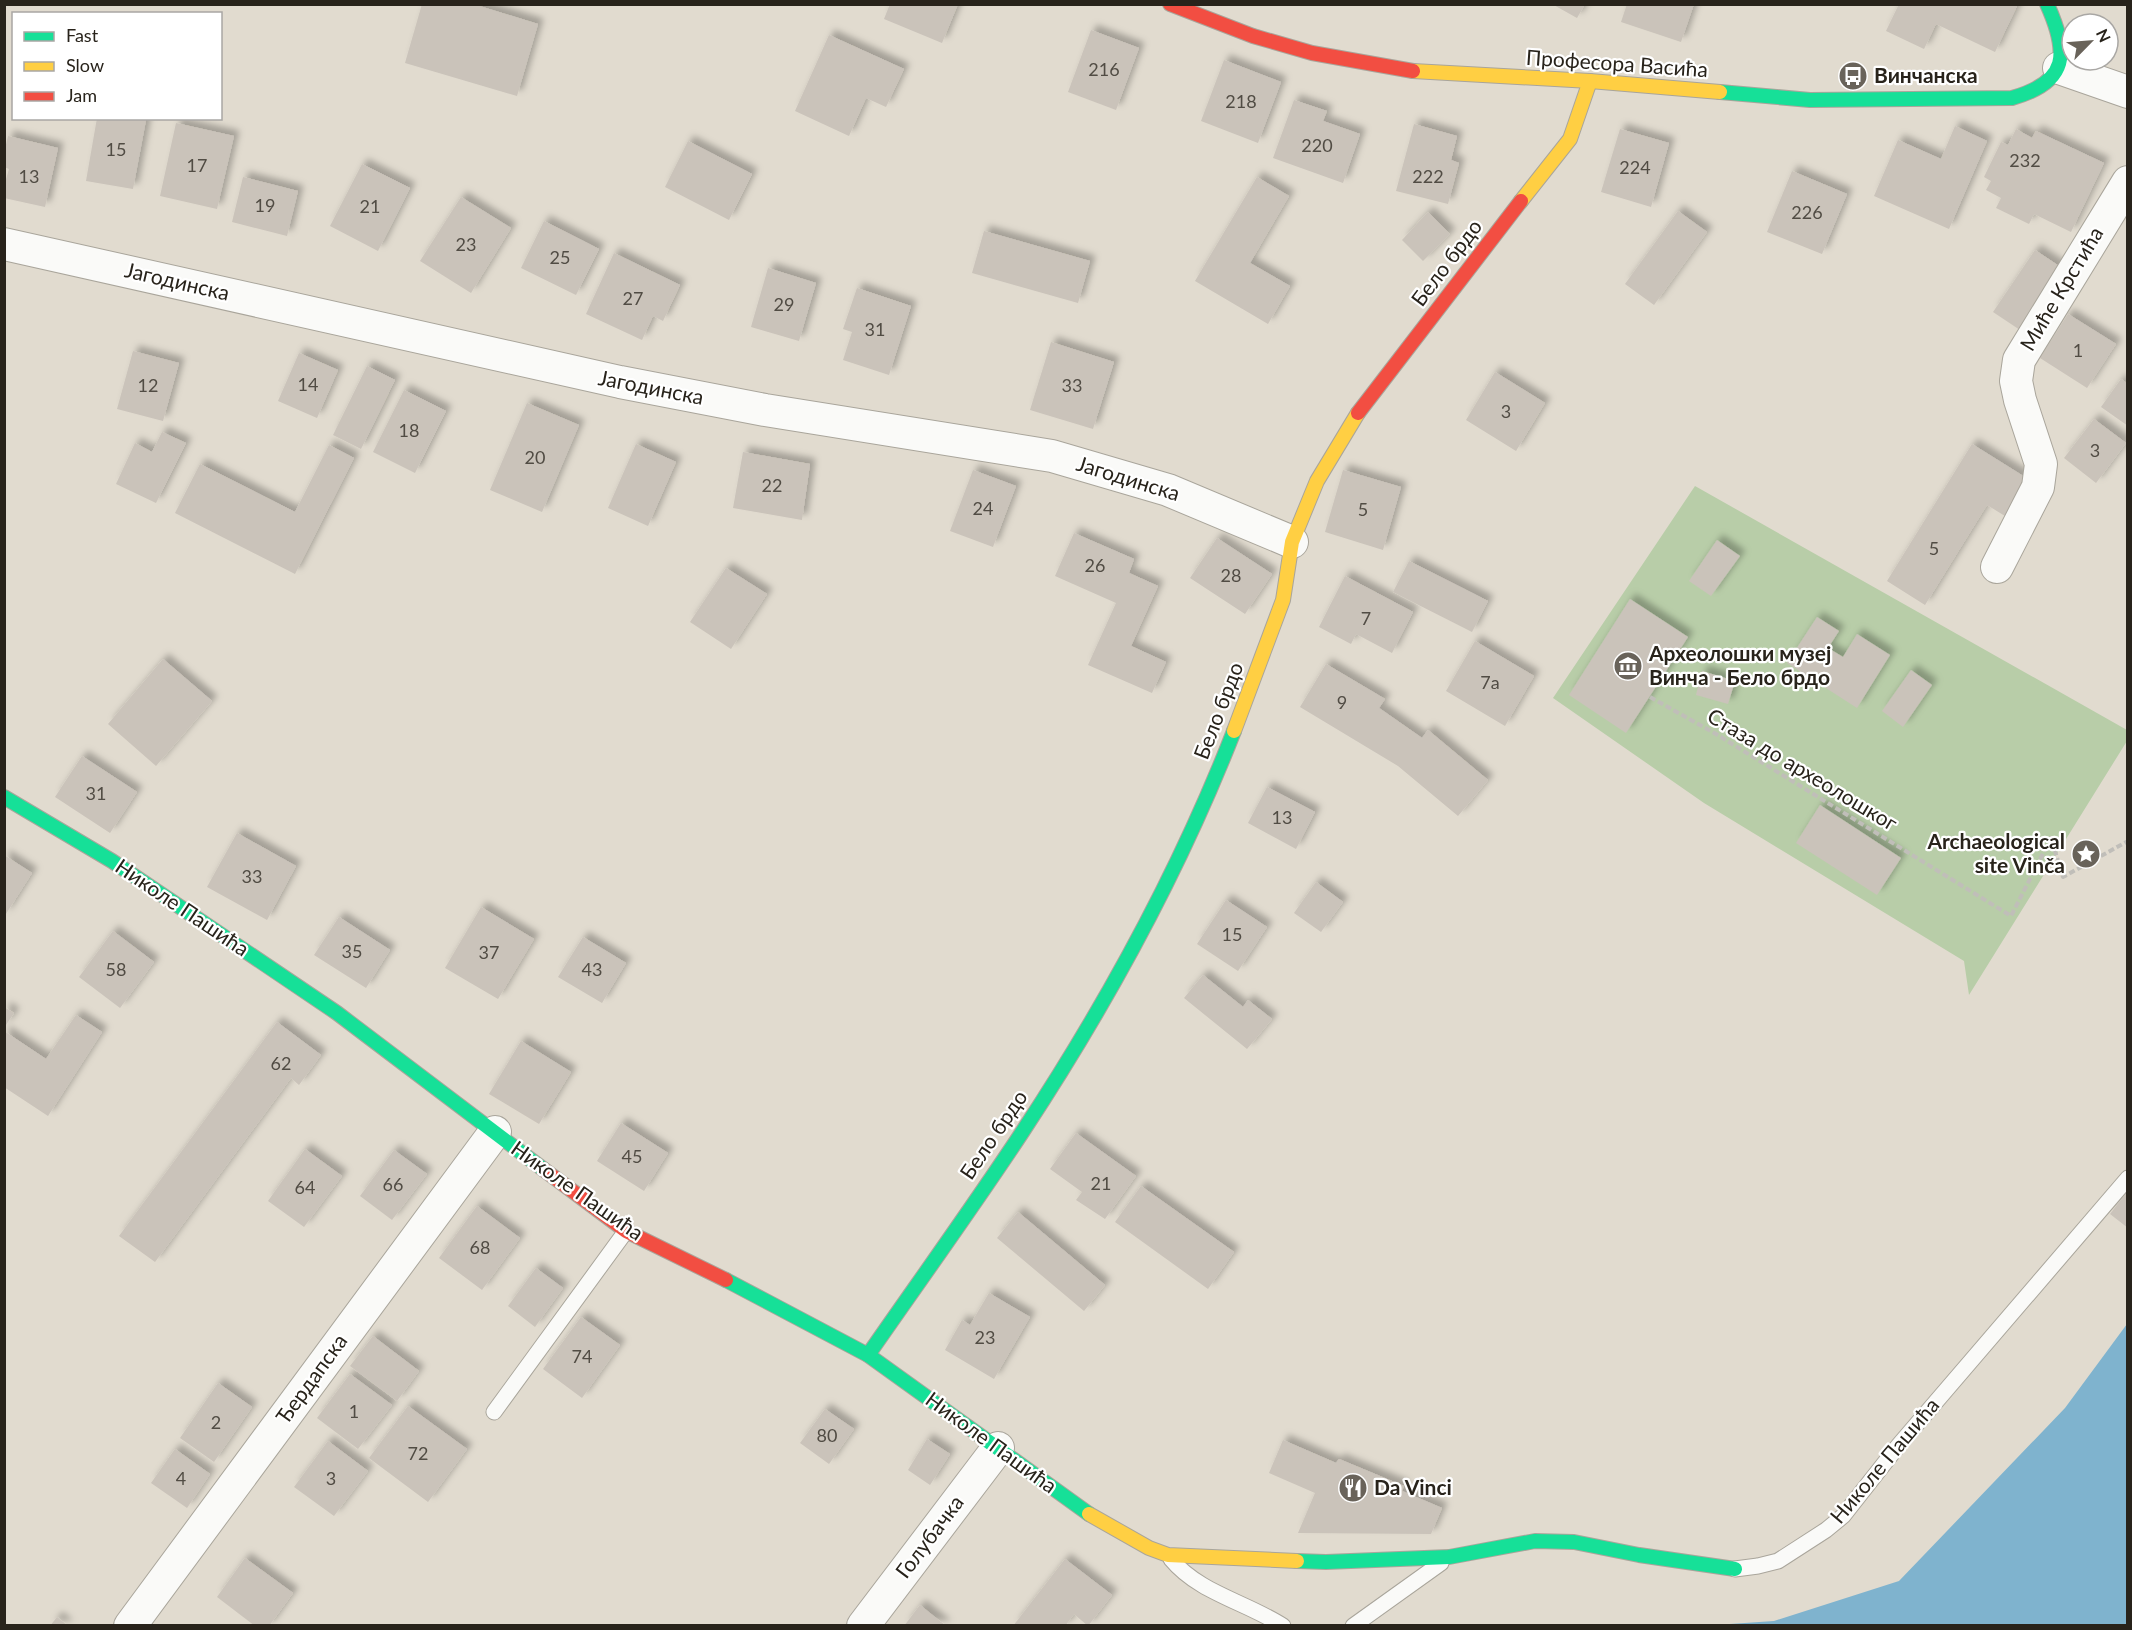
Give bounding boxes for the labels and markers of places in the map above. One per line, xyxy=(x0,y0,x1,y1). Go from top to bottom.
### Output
bus stop icon: Винчанска xyxy=(1837,60,1869,92)
place label: Винчанска xyxy=(1874,62,1978,87)
place label: Археолошки музеј Винча - Бело брдо xyxy=(1648,640,1831,689)
museum icon: Археолошки музеј Винча - Бело брдо xyxy=(1612,650,1644,682)
place label: Archaeological site Vinča xyxy=(1926,828,2065,877)
place icon: Archaeological site Vinča xyxy=(2070,838,2102,870)
restaurant icon: Da Vinci xyxy=(1337,1472,1369,1504)
place label: Da Vinci xyxy=(1374,1474,1452,1499)

